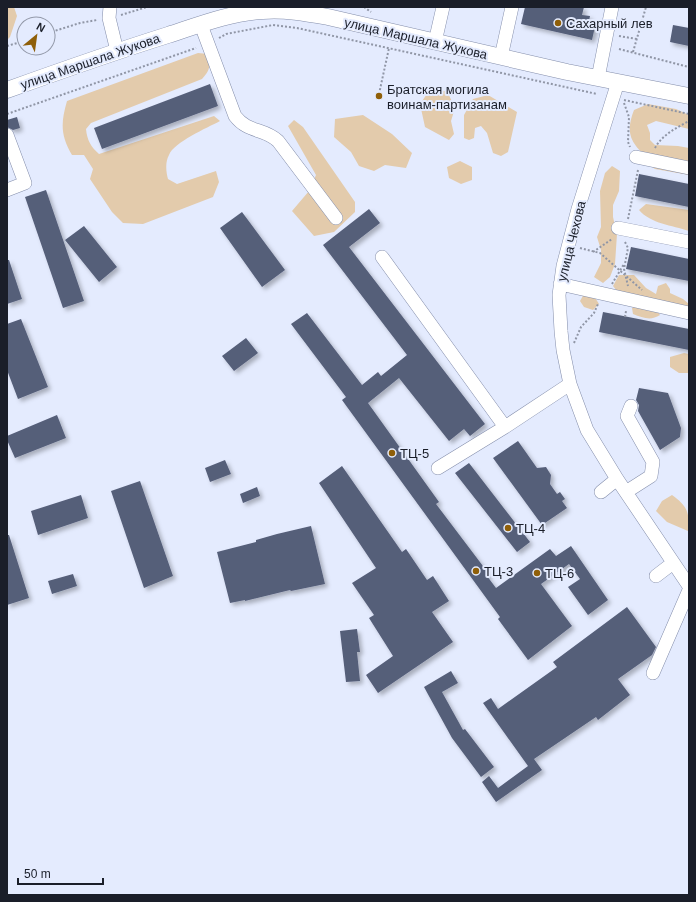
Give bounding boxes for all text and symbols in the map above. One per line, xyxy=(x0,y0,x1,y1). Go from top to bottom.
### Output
street label: улица Маршала Жукова xyxy=(343,15,490,62)
north arrow xyxy=(16,16,56,56)
place label: Сахарный лев xyxy=(566,16,653,31)
marker: Сахарный лев xyxy=(553,18,563,28)
text: N xyxy=(34,20,47,34)
street label: улица Маршала Жукова xyxy=(19,30,162,92)
place label: Братская могила воинам-партизанам xyxy=(387,82,507,112)
marker: Братская могила воинам-партизанам xyxy=(374,91,384,101)
street label: улица Чехова xyxy=(554,199,589,283)
place label: ТЦ-5 xyxy=(400,446,429,461)
marker: ТЦ-5 xyxy=(387,448,397,458)
place label: ТЦ-4 xyxy=(516,521,545,536)
marker: ТЦ-4 xyxy=(503,523,513,533)
place label: ТЦ-3 xyxy=(484,564,513,579)
marker: ТЦ-3 xyxy=(471,566,481,576)
place label: ТЦ-6 xyxy=(545,566,574,581)
marker: ТЦ-6 xyxy=(532,568,542,578)
scale bar xyxy=(18,860,103,886)
text: 50 m xyxy=(24,867,51,881)

